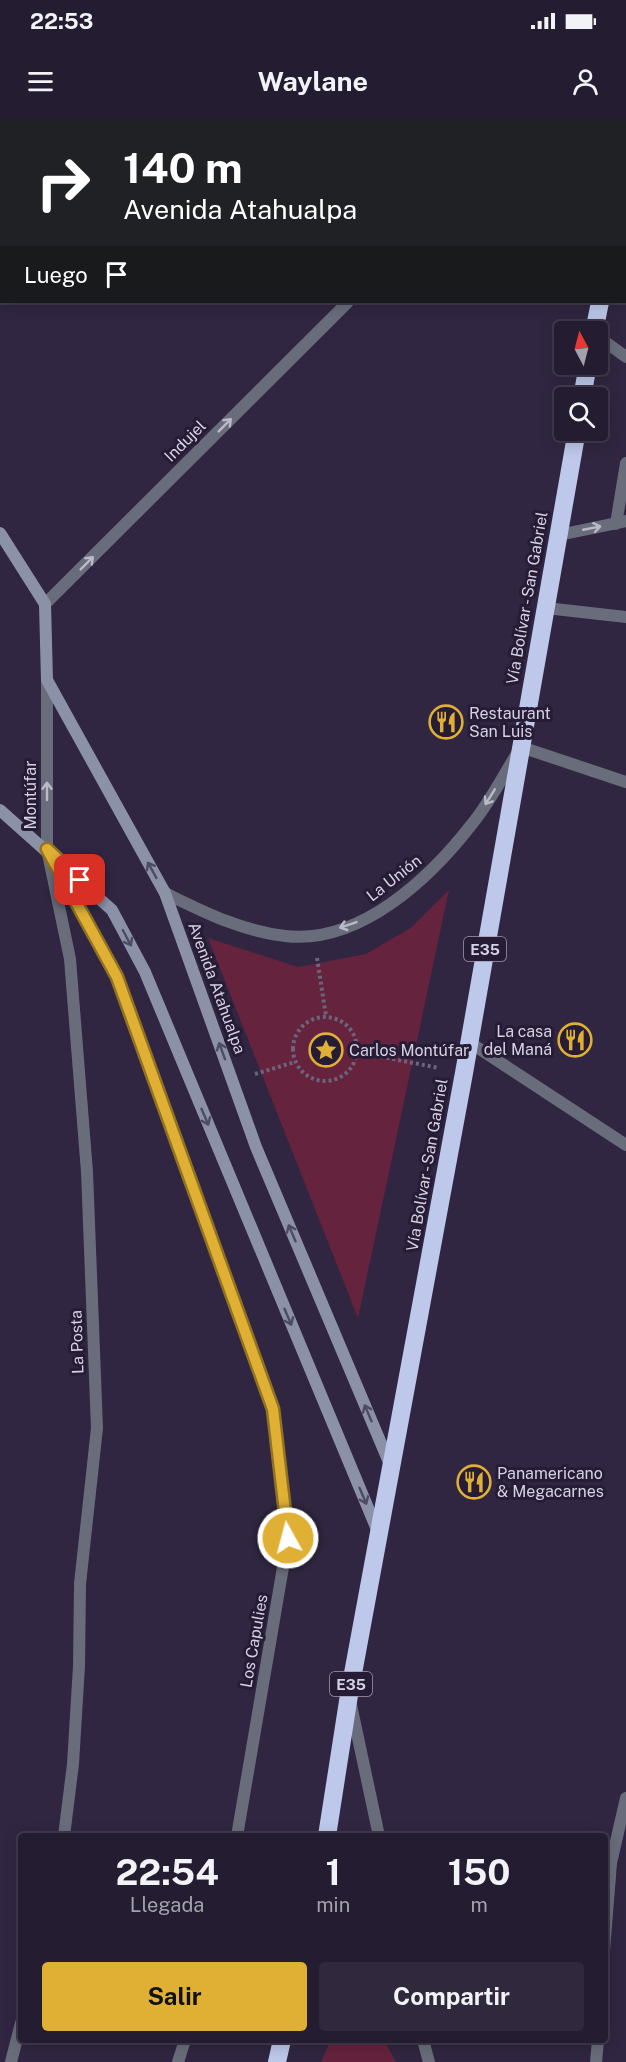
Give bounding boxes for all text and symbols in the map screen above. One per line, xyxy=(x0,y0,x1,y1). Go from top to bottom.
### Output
text: 22:53 xyxy=(30,8,93,34)
icon: menu xyxy=(24,65,57,98)
text: Waylane xyxy=(258,65,368,97)
icon: person xyxy=(569,65,602,98)
text: 140 m xyxy=(123,143,243,192)
icon: right xyxy=(24,144,102,222)
text: Avenida Atahualpa xyxy=(123,193,357,225)
icon: arrive xyxy=(100,258,133,291)
text: Luego xyxy=(24,262,88,288)
north arrow xyxy=(554,321,608,375)
map controls xyxy=(554,321,608,441)
button: search xyxy=(554,387,608,441)
street label: Indujel xyxy=(160,416,210,466)
one-way arrow xyxy=(217,418,232,433)
street label: Vía Bolívar - San Gabriel xyxy=(502,510,552,686)
one-way arrow xyxy=(582,522,602,533)
one-way arrow xyxy=(79,556,94,571)
restaurant icon: Restaurant San Luis xyxy=(428,704,464,740)
place label: Restaurant San Luis xyxy=(469,704,551,741)
street label: Montúfar xyxy=(21,761,40,829)
one-way arrow xyxy=(41,781,53,801)
one-way arrow xyxy=(483,788,496,805)
street label: La Unión xyxy=(363,851,425,905)
pin xyxy=(54,854,105,905)
one-way arrow xyxy=(146,861,157,879)
icon: arrive xyxy=(63,863,96,896)
street label: Avenida Atahualpa xyxy=(184,920,250,1056)
one-way arrow xyxy=(339,921,358,932)
one-way arrow xyxy=(122,929,133,947)
road number: E35 xyxy=(464,937,506,961)
place label: La casa del Maná xyxy=(484,1022,552,1059)
restaurant icon: La casa del Maná xyxy=(557,1022,593,1058)
place icon: Carlos Montúfar xyxy=(308,1032,344,1068)
place label: Carlos Montúfar xyxy=(349,1041,469,1060)
one-way arrow xyxy=(216,1042,227,1061)
street label: Vía Bolívar - San Gabriel xyxy=(402,1077,452,1253)
one-way arrow xyxy=(200,1107,211,1126)
one-way arrow xyxy=(286,1224,297,1243)
one-way arrow xyxy=(283,1307,294,1325)
street label: La Posta xyxy=(66,1310,88,1374)
one-way arrow xyxy=(362,1404,373,1423)
restaurant icon: Panamericano & Megacarnes xyxy=(456,1464,492,1500)
place label: Panamericano & Megacarnes xyxy=(497,1464,604,1501)
one-way arrow xyxy=(358,1487,370,1505)
position arrow xyxy=(256,1506,320,1570)
street label: Los Capulies xyxy=(236,1593,272,1689)
road number: E35 xyxy=(330,1672,372,1696)
text: 22:54 xyxy=(115,1851,219,1893)
text: 1 xyxy=(326,1851,341,1893)
text: 150 xyxy=(448,1851,511,1893)
text: Llegada xyxy=(130,1893,204,1917)
text: min xyxy=(316,1893,350,1917)
text: m xyxy=(470,1893,488,1917)
button: Salir xyxy=(42,1962,307,2031)
button: Compartir xyxy=(319,1962,584,2031)

